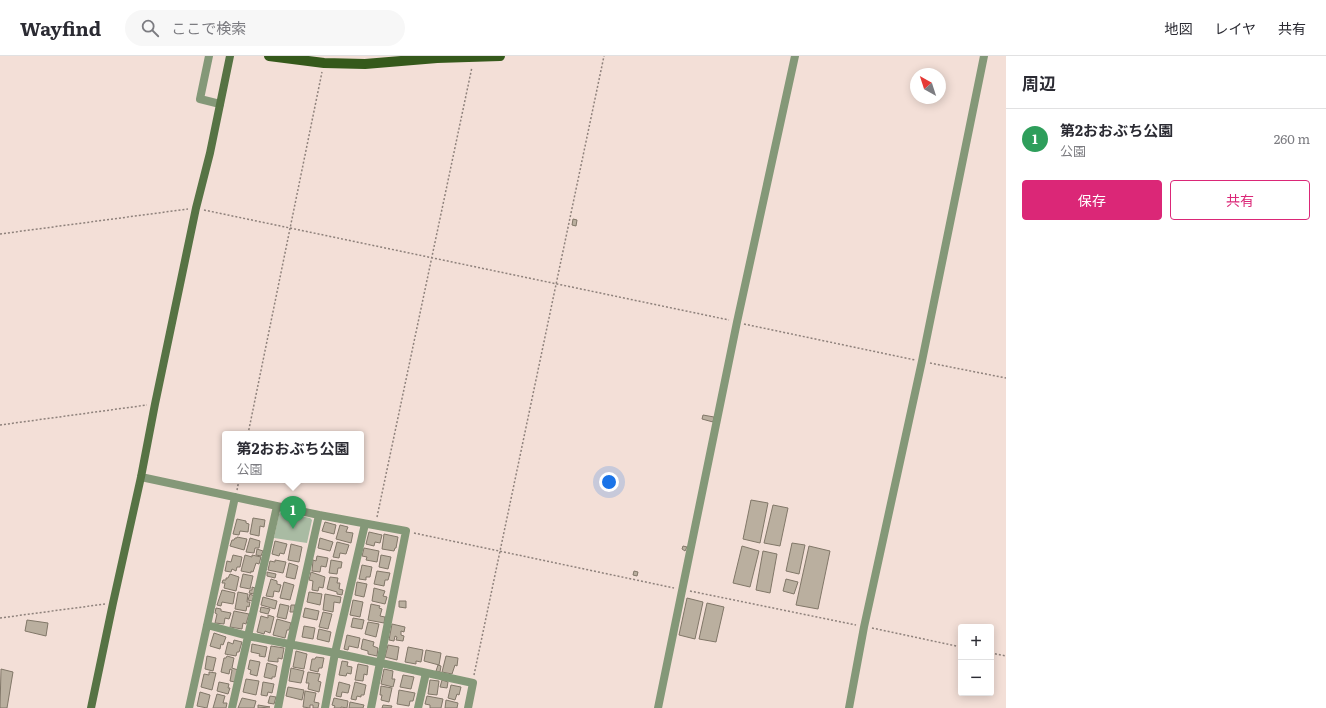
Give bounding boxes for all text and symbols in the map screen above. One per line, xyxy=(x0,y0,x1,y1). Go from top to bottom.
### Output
search box xyxy=(125,10,405,46)
text: Wayfind xyxy=(20,14,101,42)
text: ここで検索 xyxy=(171,16,246,39)
icon: search xyxy=(139,17,161,39)
text: 地図 xyxy=(1164,18,1192,38)
text: レイヤ xyxy=(1214,18,1256,38)
text: 共有 xyxy=(1278,18,1306,38)
north arrow xyxy=(910,68,946,104)
text: 周辺 xyxy=(1022,70,1056,95)
text: 第2おおぶち公園 xyxy=(1060,118,1173,141)
text: 1 xyxy=(1032,129,1038,148)
text: 260 m xyxy=(1274,129,1310,148)
text: 公園 xyxy=(1060,141,1086,160)
button: 保存 xyxy=(1022,180,1162,220)
button: 共有 xyxy=(1170,180,1310,220)
popup xyxy=(222,431,364,483)
text: 第2おおぶち公園 xyxy=(236,436,350,459)
text: 公園 xyxy=(236,459,262,478)
your location xyxy=(599,472,619,492)
pin: 1 xyxy=(280,496,306,529)
map controls xyxy=(958,624,994,696)
button: + xyxy=(958,624,994,660)
button: − xyxy=(958,660,994,696)

